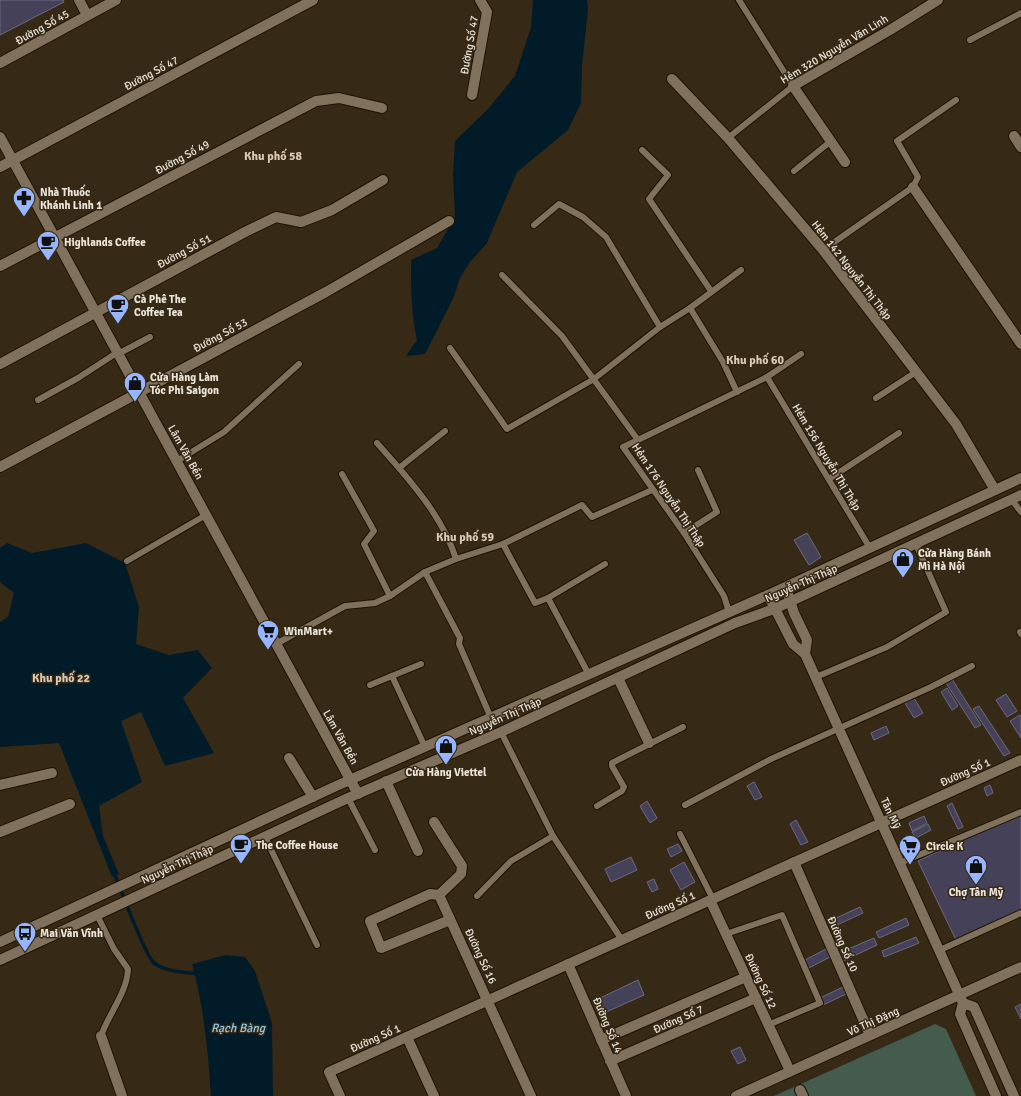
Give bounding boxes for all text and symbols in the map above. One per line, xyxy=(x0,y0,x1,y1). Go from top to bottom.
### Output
street label: Đường Số 45 xyxy=(13,6,71,48)
street label: Hẻm 320 Nguyễn Văn Linh xyxy=(778,11,890,87)
street label: Đường Số 47 xyxy=(457,14,481,75)
street label: Đường Số 47 xyxy=(121,53,181,93)
street label: Đường Số 49 xyxy=(152,137,212,177)
district label: Khu phố 58 xyxy=(244,148,303,164)
place label: Nhà Thuốc Khánh Linh 1 xyxy=(40,184,102,212)
pharmacy icon: Nhà Thuốc Khánh Linh 1 xyxy=(11,185,37,218)
street label: Hẻm 142 Nguyễn Thị Thập xyxy=(809,218,895,323)
cafe icon: Highlands Coffee xyxy=(35,229,61,262)
street label: Đường Số 51 xyxy=(154,231,214,271)
place label: Highlands Coffee xyxy=(64,236,146,249)
cafe icon: Cà Phê The Coffee Tea xyxy=(105,292,131,325)
place label: Cà Phê The Coffee Tea xyxy=(134,293,187,319)
street label: Đường Số 53 xyxy=(190,315,250,355)
district label: Khu phố 60 xyxy=(726,352,785,368)
shop icon: Cửa Hàng Làm Tóc Phi Saigon xyxy=(122,370,148,403)
place label: Cửa Hàng Làm Tóc Phi Saigon xyxy=(150,371,219,397)
street label: Hẻm 156 Nguyễn Thị Thập xyxy=(790,401,865,513)
street label: Lâm Văn Bền xyxy=(165,422,207,482)
street label: Hẻm 176 Nguyễn Thị Thập xyxy=(629,440,709,550)
district label: Khu phố 59 xyxy=(436,529,495,545)
shop icon: Cửa Hàng Bánh Mì Hà Nội xyxy=(890,546,916,579)
place label: Cửa Hàng Bánh Mì Hà Nội xyxy=(918,547,991,573)
street label: Nguyễn Thị Thập xyxy=(763,561,840,605)
supermarket icon: WinMart+ xyxy=(255,618,281,651)
place label: WinMart+ xyxy=(284,625,333,638)
district label: Khu phố 22 xyxy=(32,670,90,686)
street label: Nguyễn Thị Thập xyxy=(467,694,544,738)
street label: Lâm Văn Bền xyxy=(320,707,362,767)
shop icon: Cửa Hàng Viettel xyxy=(433,733,459,766)
street label: Đường Số 1 xyxy=(938,755,992,789)
place label: Cửa Hàng Viettel xyxy=(406,766,487,779)
street label: Tân Mỹ xyxy=(878,796,904,832)
cafe icon: The Coffee House xyxy=(228,832,254,865)
supermarket icon: Circle K xyxy=(897,833,923,866)
place label: The Coffee House xyxy=(256,839,339,852)
place label: Circle K xyxy=(926,840,964,853)
street label: Nguyễn Thị Thập xyxy=(139,841,215,887)
shop icon: Chợ Tân Mỹ xyxy=(963,853,989,886)
place label: Chợ Tân Mỹ xyxy=(949,886,1004,899)
street label: Đường Số 1 xyxy=(643,888,697,922)
street label: Đường Số 10 xyxy=(825,914,862,974)
bus stop icon: Mai Văn Vĩnh xyxy=(12,920,38,953)
street label: Đường Số 16 xyxy=(462,926,500,986)
place label: Mai Văn Vĩnh xyxy=(40,927,103,940)
street label: Đường Số 12 xyxy=(742,951,780,1011)
street label: Đường Số 14 xyxy=(590,995,626,1055)
street label: Đường Số 7 xyxy=(651,1002,705,1036)
street label: Võ Thị Đặng xyxy=(845,1004,901,1039)
water label: Rạch Bàng xyxy=(211,1021,267,1036)
street label: Đường Số 1 xyxy=(348,1021,402,1055)

